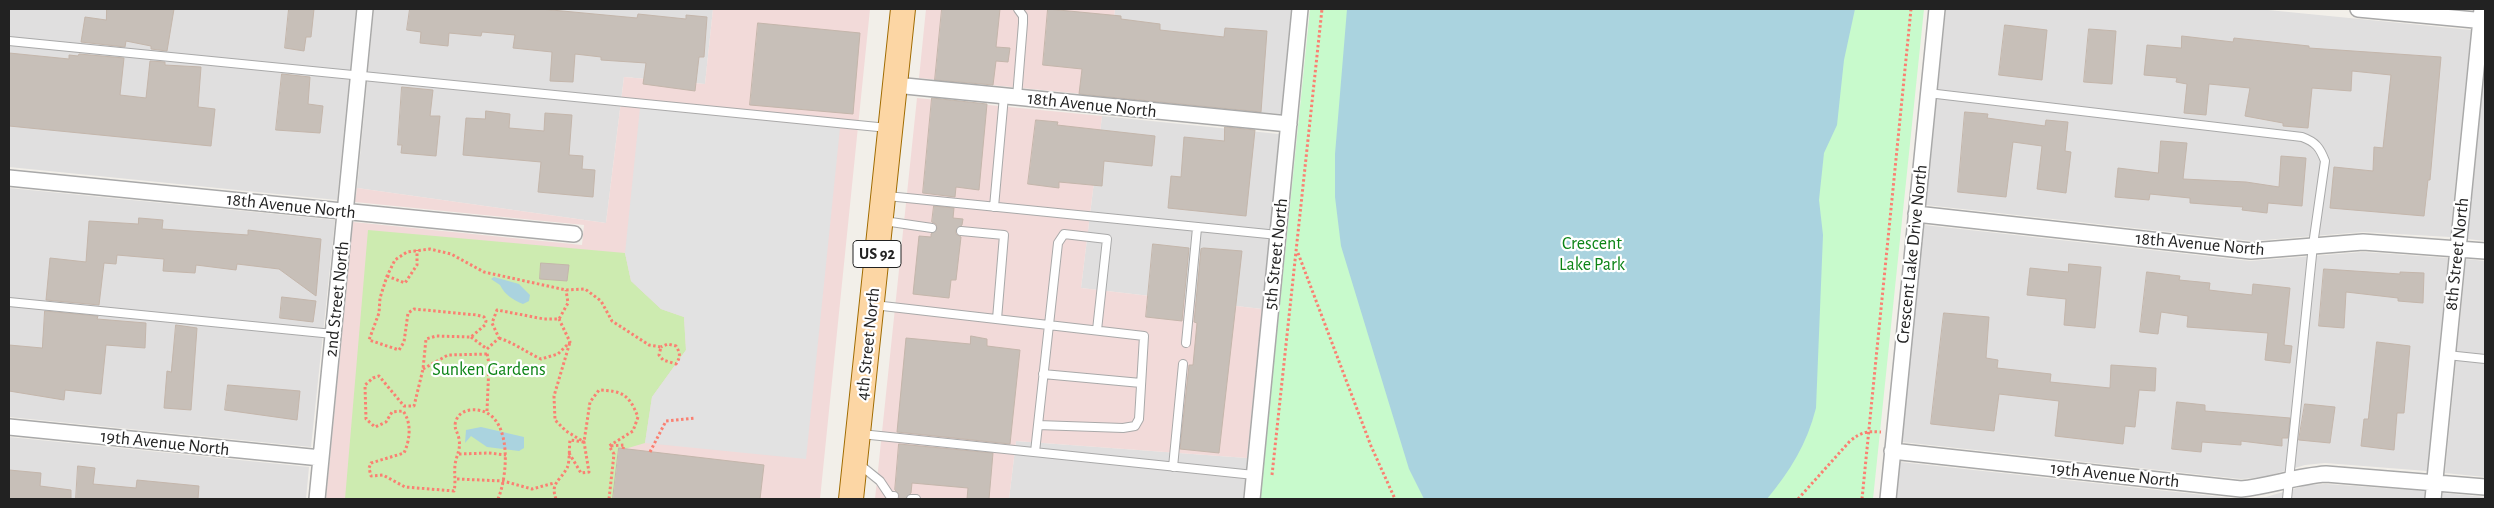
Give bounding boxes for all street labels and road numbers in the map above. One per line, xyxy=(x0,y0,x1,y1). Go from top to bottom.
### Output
street label: 18th Avenue North xyxy=(1026,87,1158,123)
street label: Crescent Lake Drive North xyxy=(1892,163,1932,345)
street label: 18th Avenue North xyxy=(225,188,357,224)
street label: 8th Street North xyxy=(2440,196,2474,312)
street label: 5th Street North xyxy=(1259,197,1293,311)
street label: 18th Avenue North xyxy=(2134,228,2266,260)
street label: 2nd Street North xyxy=(320,240,354,358)
road number: US 92 xyxy=(853,240,901,268)
street label: 4th Street North xyxy=(851,286,885,402)
street label: 19th Avenue North xyxy=(99,425,231,461)
street label: 19th Avenue North xyxy=(2049,457,2181,493)

